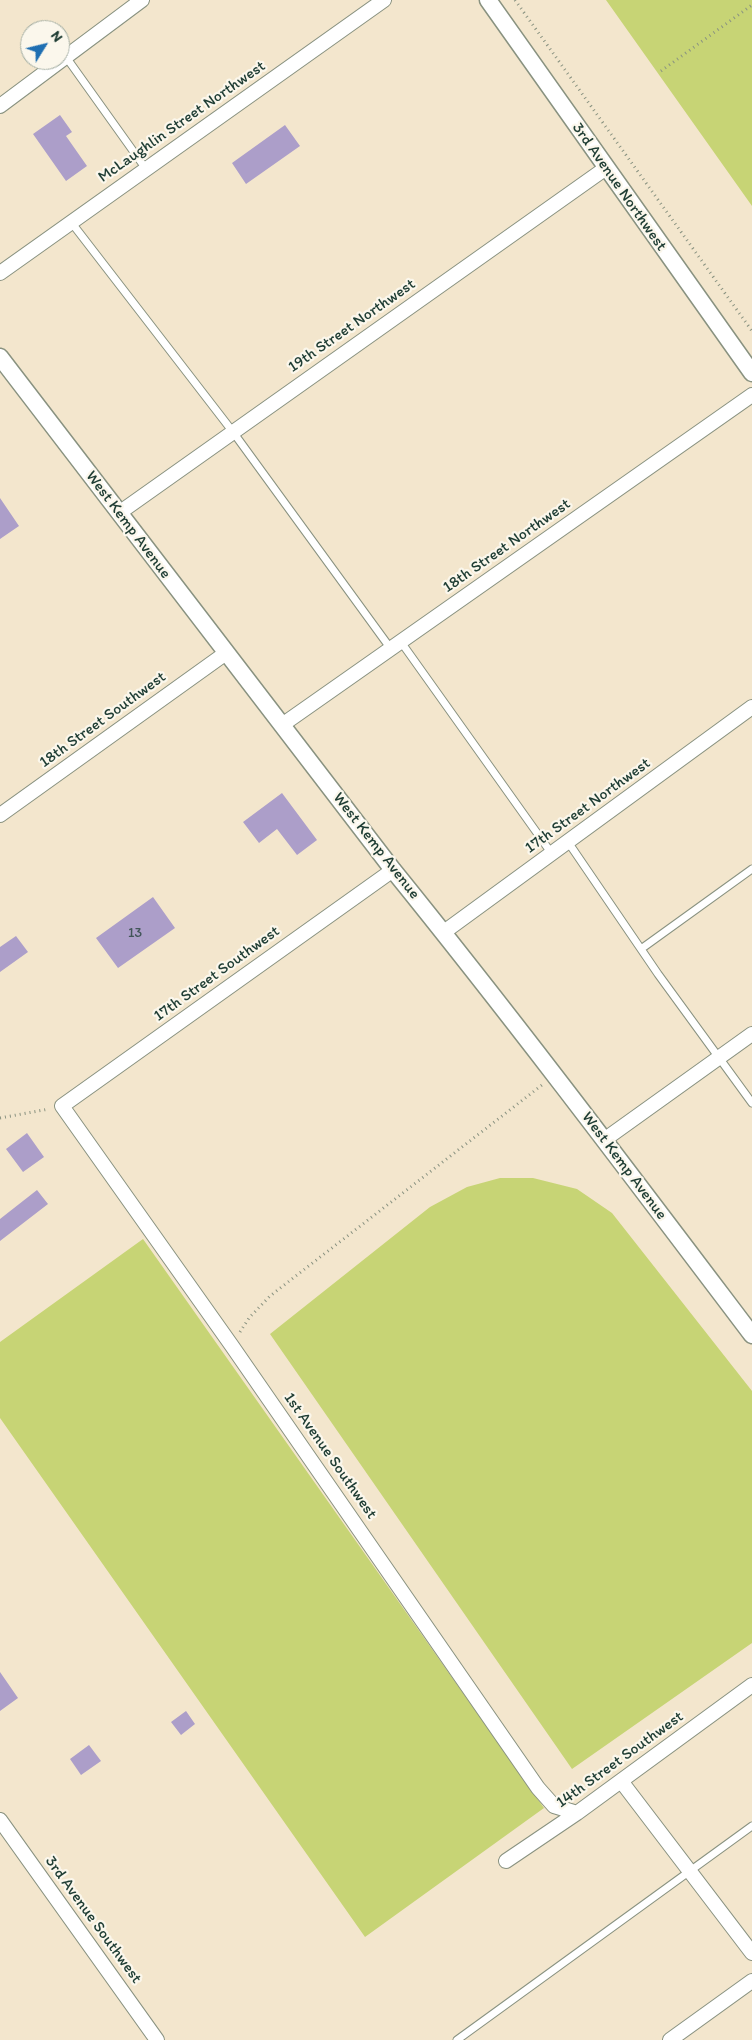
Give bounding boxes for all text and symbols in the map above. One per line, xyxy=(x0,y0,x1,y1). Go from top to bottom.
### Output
north arrow xyxy=(20,20,70,70)
text: N xyxy=(47,28,66,45)
street label: McLaughlin Street Northwest xyxy=(95,57,269,187)
street label: 3rd Avenue Northwest xyxy=(567,119,671,255)
street label: 19th Street Northwest xyxy=(285,275,419,377)
street label: West Kemp Avenue xyxy=(81,467,175,583)
street label: 18th Street Northwest xyxy=(440,495,574,597)
street label: 18th Street Southwest xyxy=(36,668,170,772)
street label: 17th Street Northwest xyxy=(521,754,655,858)
street label: West Kemp Avenue xyxy=(328,789,424,903)
street label: 17th Street Southwest xyxy=(150,922,284,1026)
house number: 13 xyxy=(128,925,142,941)
street label: West Kemp Avenue xyxy=(577,1108,671,1224)
street label: 1st Avenue Southwest xyxy=(279,1389,381,1523)
street label: 14th Street Southwest xyxy=(553,1707,687,1813)
street label: 3rd Avenue Southwest xyxy=(40,1853,146,1987)

